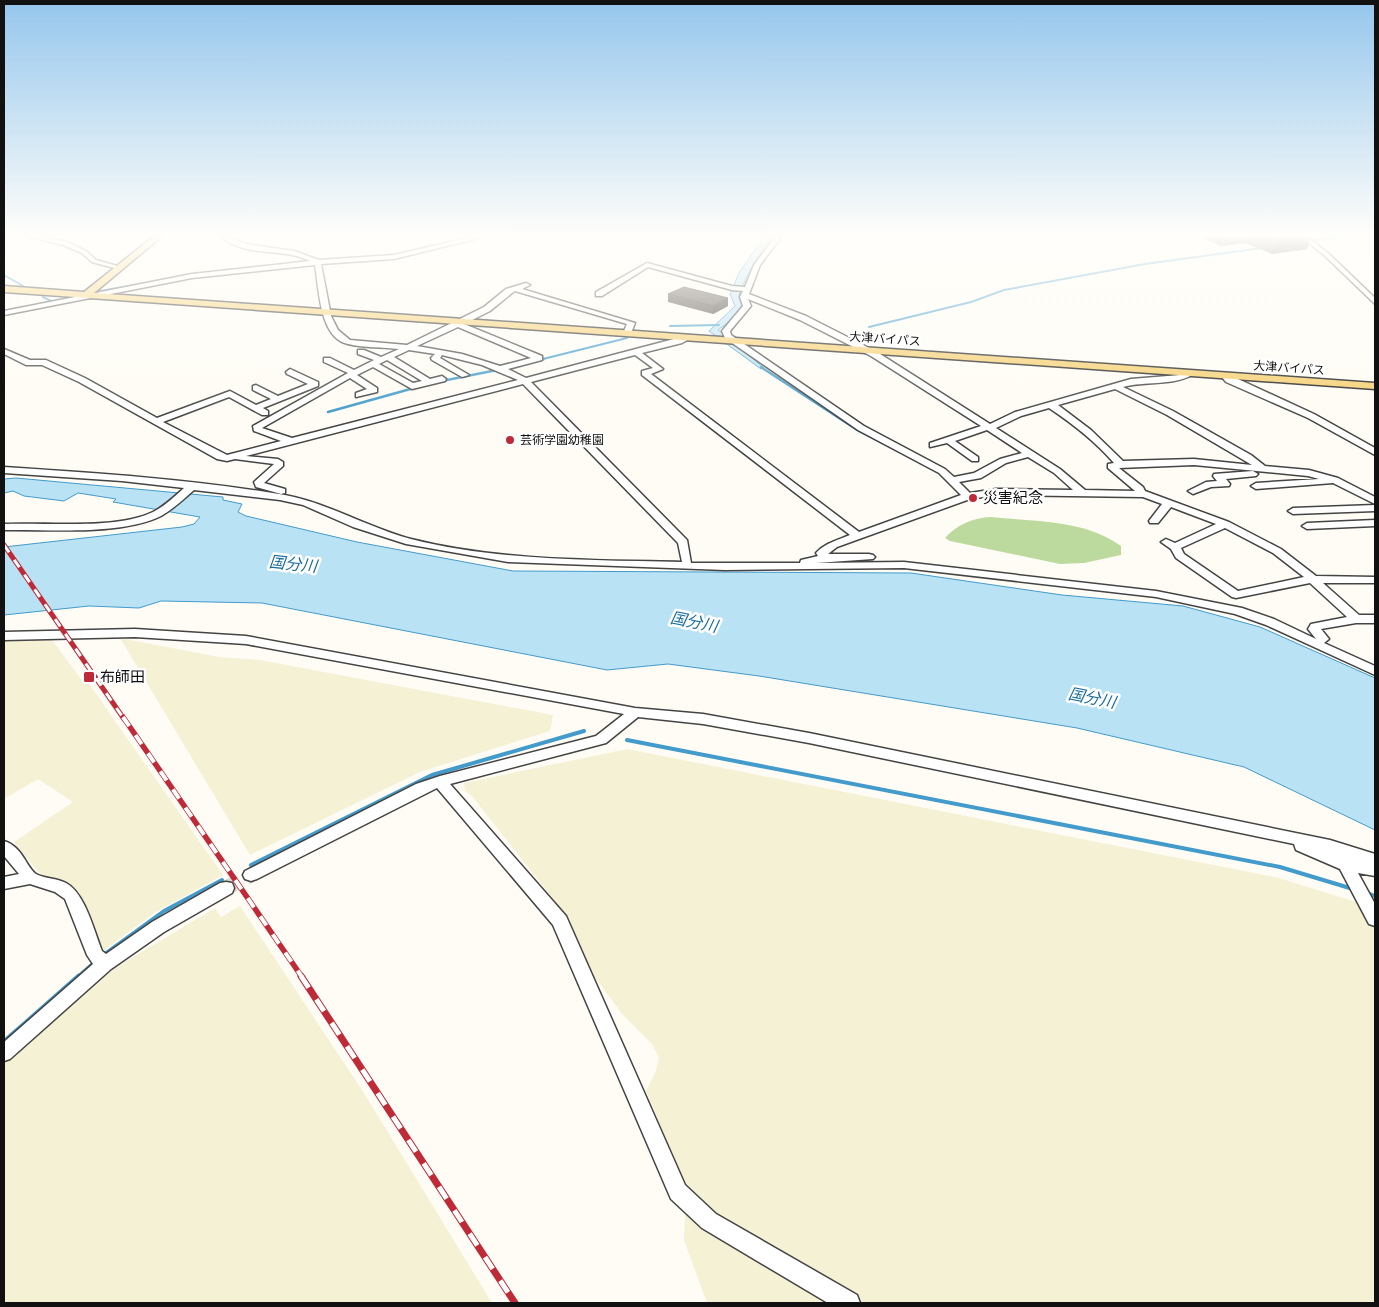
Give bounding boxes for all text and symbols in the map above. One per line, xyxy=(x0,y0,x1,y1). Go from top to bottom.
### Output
street label: 大津バイパス xyxy=(849,330,921,348)
street label: 大津バイパス xyxy=(1253,359,1325,377)
place label: 芸術学園幼稚園 xyxy=(520,433,604,447)
marker: 芸術学園幼稚園 xyxy=(504,434,516,446)
place label: 災害紀念 xyxy=(983,490,1043,506)
marker: 災害紀念 xyxy=(967,492,979,504)
water label: 国分川 xyxy=(268,553,320,575)
water label: 国分川 xyxy=(669,609,721,635)
place label: 布師田 xyxy=(100,669,145,685)
marker: 布師田 xyxy=(82,670,96,684)
water label: 国分川 xyxy=(1067,685,1119,711)

